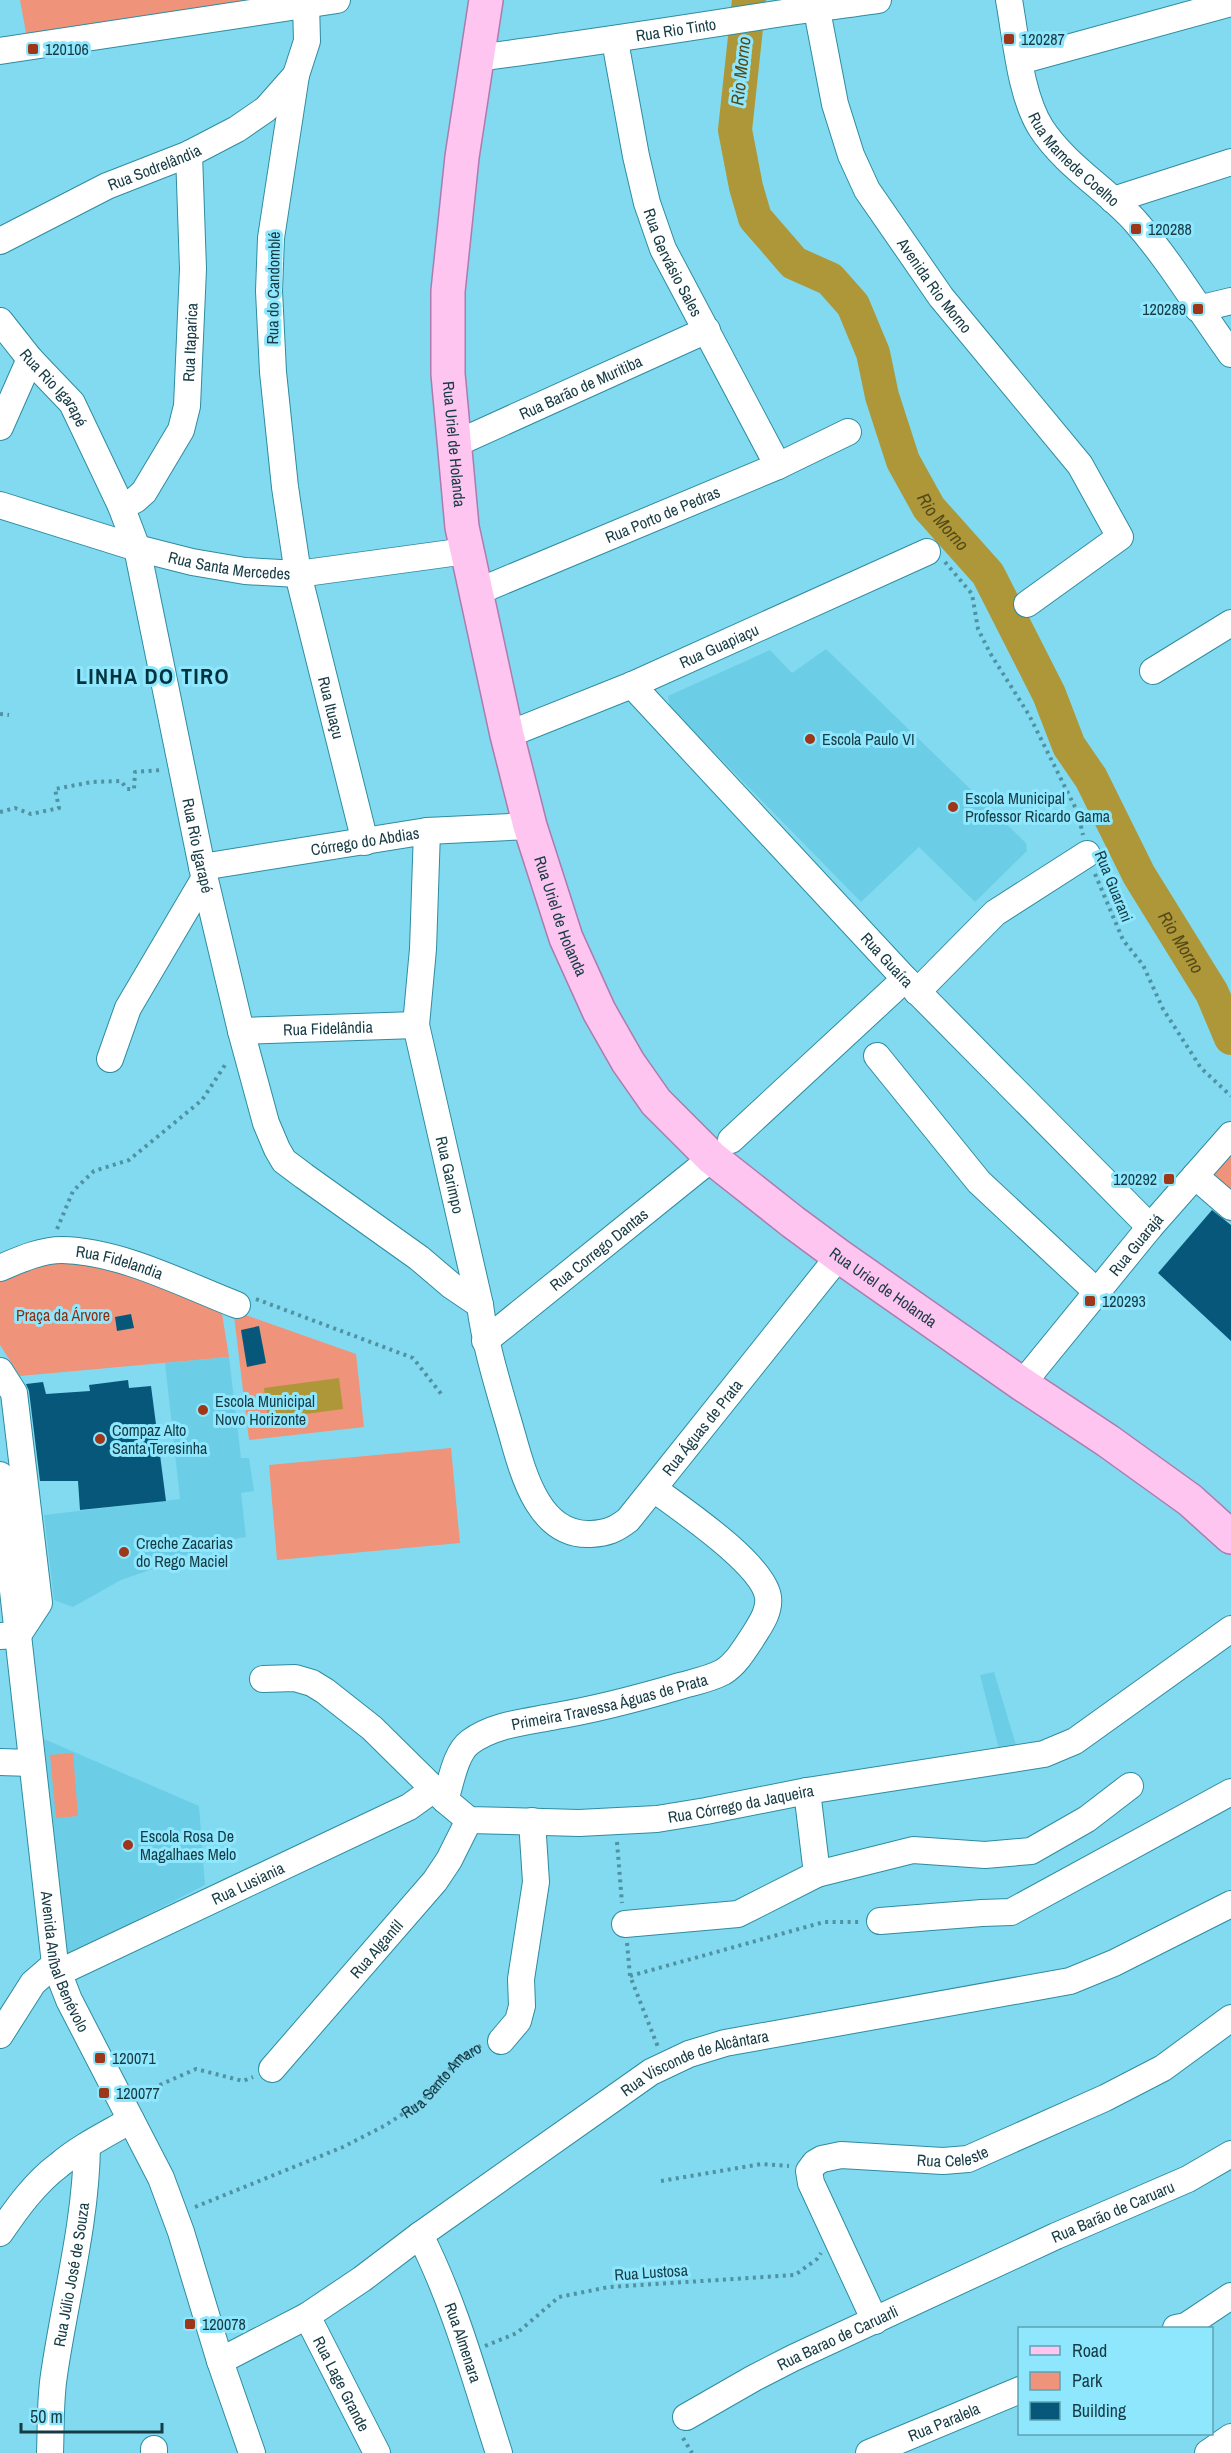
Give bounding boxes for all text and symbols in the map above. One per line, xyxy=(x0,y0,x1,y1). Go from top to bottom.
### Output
street label: Rua Rio Tinto xyxy=(634,13,718,47)
place label: 120287 xyxy=(1021,28,1065,50)
marker: 120287 xyxy=(1002,32,1016,46)
water label: Rio Morno xyxy=(724,35,757,107)
place label: 120106 xyxy=(45,38,89,60)
marker: 120106 xyxy=(26,42,40,56)
street label: Rua Mamede Coelho xyxy=(1023,109,1124,211)
street label: Rua Sodrelândia xyxy=(104,138,205,196)
street label: Rua Gervásio Sales xyxy=(639,205,708,320)
place label: 120288 xyxy=(1148,218,1192,240)
marker: 120288 xyxy=(1129,222,1143,236)
street label: Rua do Candomblé xyxy=(261,231,285,345)
street label: Avenida Rio Morno xyxy=(892,233,977,338)
place label: 120289 xyxy=(1142,298,1186,320)
street label: Rua Itaparica xyxy=(177,302,203,382)
marker: 120289 xyxy=(1191,302,1205,316)
street label: Rua Rio Igarapé xyxy=(15,344,93,430)
street label: Rua Barão de Muritiba xyxy=(515,350,646,425)
street label: Rua Uriel de Holanda xyxy=(438,380,471,509)
street label: Rua Porto de Pedras xyxy=(602,481,723,548)
water label: Rio Morno xyxy=(911,488,975,556)
street label: Rua Santa Mercedes xyxy=(166,545,291,585)
street label: Rua Guapiaçu xyxy=(676,618,762,673)
district label: LINHA DO TIRO xyxy=(76,661,230,691)
street label: Rua Ituaçu xyxy=(313,674,350,741)
place label: Escola Paulo VI xyxy=(822,728,915,750)
marker: Escola Paulo VI xyxy=(803,732,817,746)
place label: Escola Municipal Professor Ricardo Gama xyxy=(965,787,1111,827)
street label: Rua Rio Igarapé xyxy=(177,796,219,895)
marker: Escola Municipal Professor Ricardo Gama xyxy=(946,800,960,814)
street label: Córrego do Abdias xyxy=(309,821,421,860)
street label: Rua Guarani xyxy=(1090,847,1138,925)
street label: Rua Uriel de Holanda xyxy=(529,853,593,980)
water label: Rio Morno xyxy=(1152,906,1210,978)
street label: Rua Guaíra xyxy=(856,927,919,993)
street label: Rua Fidelândia xyxy=(283,1015,374,1041)
street label: Rua Garimpo xyxy=(431,1134,470,1216)
place label: 120292 xyxy=(1113,1168,1157,1190)
marker: 120292 xyxy=(1162,1172,1176,1186)
street label: Rua Corrego Dantas xyxy=(545,1203,652,1296)
street label: Rua Guarajá xyxy=(1104,1208,1168,1280)
street label: Rua Fidelandia xyxy=(75,1240,167,1285)
street label: Rua Uriel de Holanda xyxy=(825,1242,942,1333)
place label: 120293 xyxy=(1102,1290,1146,1312)
marker: 120293 xyxy=(1083,1294,1097,1308)
park label: Praça da Árvore xyxy=(16,1304,110,1326)
street label: Rua Águas de Prata xyxy=(657,1374,748,1480)
place label: Escola Municipal Novo Horizonte xyxy=(215,1390,315,1430)
marker: Escola Municipal Novo Horizonte xyxy=(196,1403,210,1417)
place label: Compaz Alto Santa Teresinha xyxy=(112,1419,208,1459)
marker: Compaz Alto Santa Teresinha xyxy=(93,1432,107,1446)
place label: Creche Zacarias do Rego Maciel xyxy=(136,1532,233,1572)
marker: Creche Zacarias do Rego Maciel xyxy=(117,1545,131,1559)
street label: Primeira Travessa Águas de Prata xyxy=(509,1668,711,1735)
street label: Rua Córrego da Jaqueira xyxy=(666,1779,816,1828)
place label: Escola Rosa De Magalhaes Melo xyxy=(140,1825,236,1865)
marker: Escola Rosa De Magalhaes Melo xyxy=(121,1838,135,1852)
street label: Rua Lusiania xyxy=(208,1856,288,1910)
street label: Avenida Aníbal Benévolo xyxy=(36,1889,95,2036)
street label: Rua Algantil xyxy=(345,1915,408,1983)
street label: Rua Visconde de Alcântara xyxy=(616,2024,771,2101)
street label: Rua Santo Amaro xyxy=(397,2037,485,2123)
place label: 120071 xyxy=(112,2047,156,2069)
marker: 120071 xyxy=(93,2051,107,2065)
place label: 120077 xyxy=(116,2082,160,2104)
marker: 120077 xyxy=(97,2086,111,2100)
street label: Rua Celeste xyxy=(916,2140,992,2172)
street label: Rua Barão de Caruaru xyxy=(1048,2175,1178,2248)
street label: Rua Júlio José de Souza xyxy=(48,2201,94,2348)
street label: Rua Lustosa xyxy=(613,2258,689,2286)
street label: Rua Almenara xyxy=(439,2299,487,2386)
street label: Rua Barao de Caruarli xyxy=(773,2300,901,2376)
place label: 120078 xyxy=(202,2313,246,2335)
marker: 120078 xyxy=(183,2317,197,2331)
legend xyxy=(1018,2327,1213,2435)
street label: Rua Lage Grande xyxy=(308,2332,375,2435)
text: Road xyxy=(1072,2338,1107,2363)
text: Park xyxy=(1072,2368,1103,2393)
scale bar xyxy=(21,2396,162,2434)
street label: Rua Paralela xyxy=(904,2397,984,2447)
text: Building xyxy=(1072,2398,1127,2423)
text: 50 m xyxy=(30,2404,63,2429)

